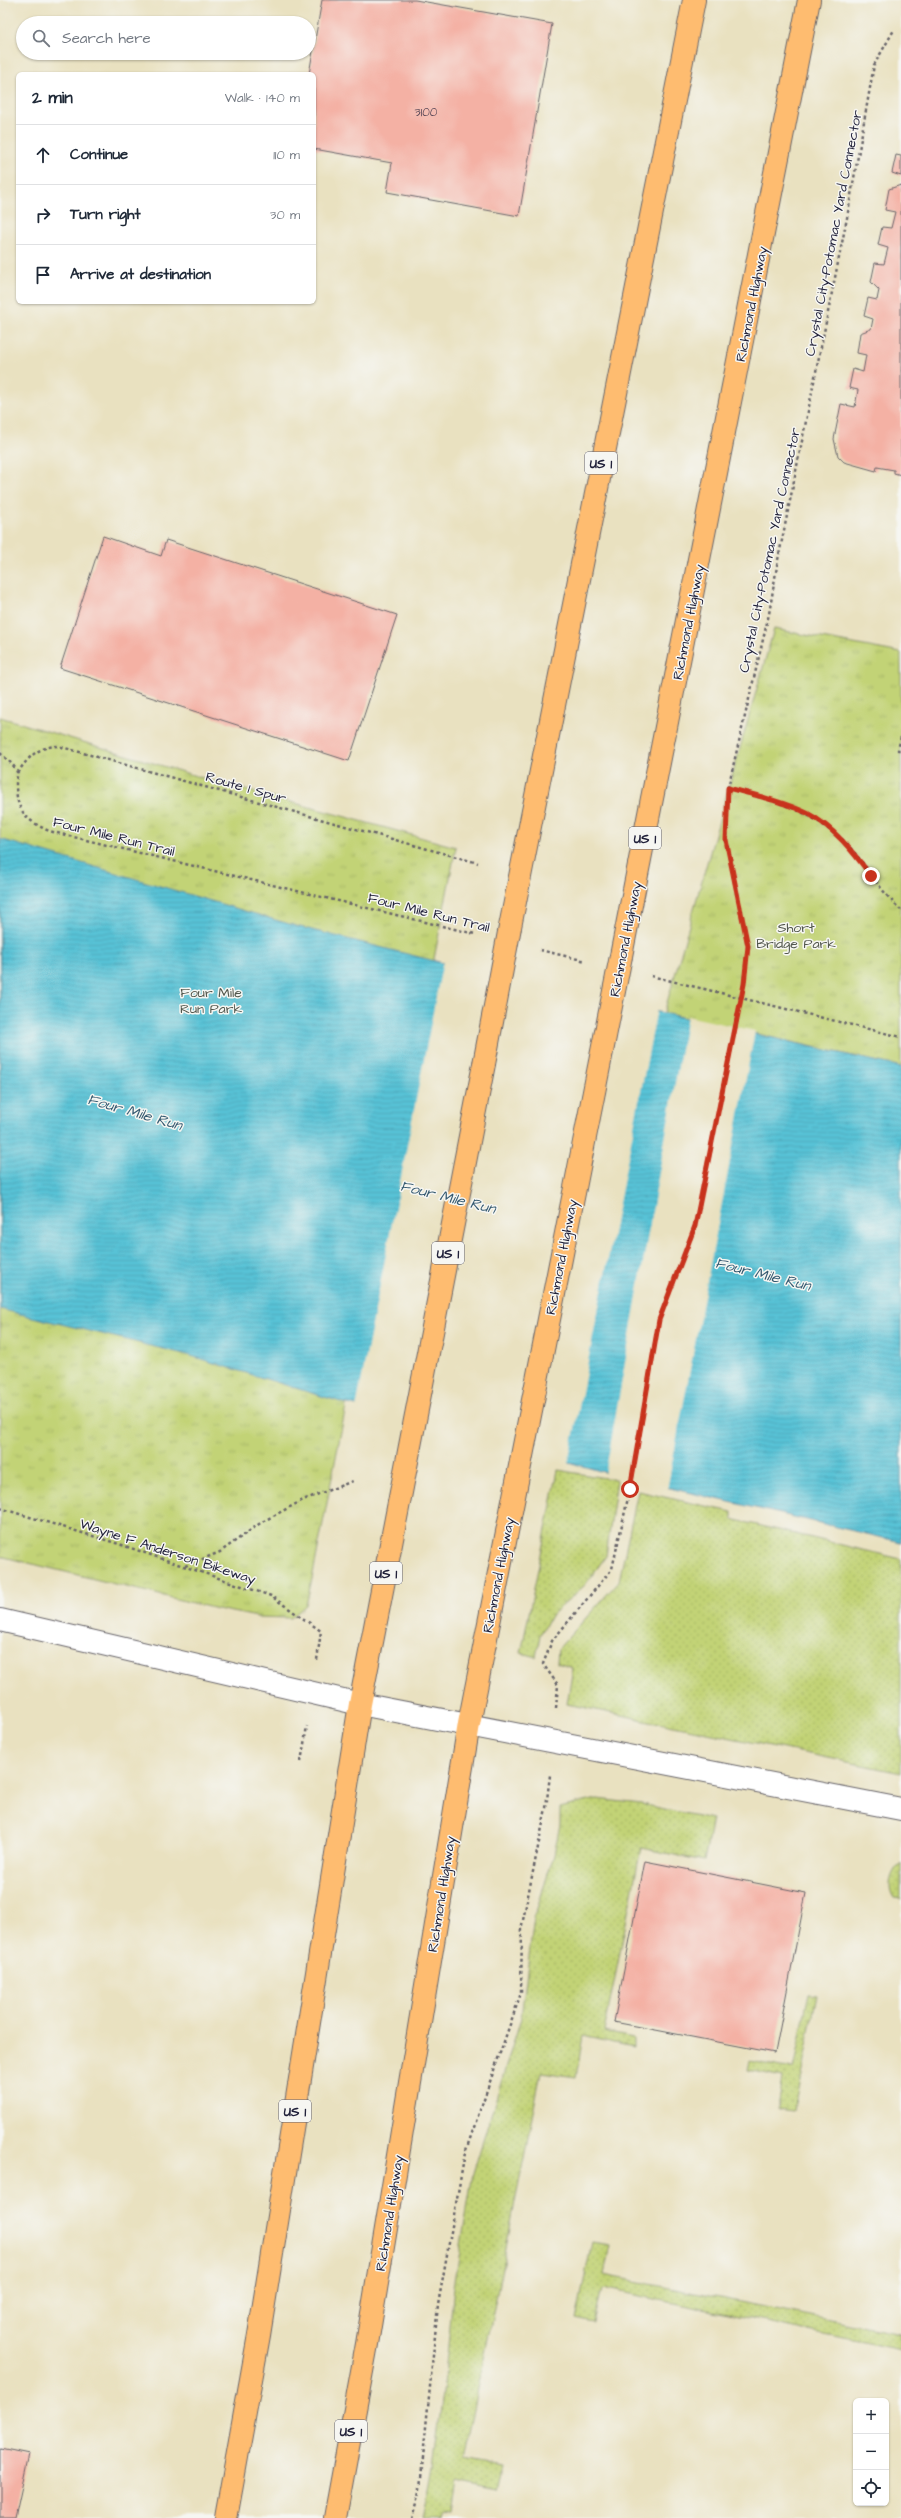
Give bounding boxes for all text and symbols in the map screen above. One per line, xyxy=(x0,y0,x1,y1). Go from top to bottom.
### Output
search box xyxy=(16,16,316,60)
icon: search xyxy=(30,27,52,49)
text: Search here xyxy=(62,28,151,49)
text: 2 min xyxy=(32,86,73,110)
text: Walk · 140 m xyxy=(225,89,300,107)
house number: 3100 xyxy=(415,104,438,121)
street label: Crystal City-Potomac Yard Connector xyxy=(800,108,868,358)
icon: ahead xyxy=(32,144,54,166)
text: Continue xyxy=(70,144,128,165)
text: 110 m xyxy=(273,146,300,164)
icon: right xyxy=(32,204,54,226)
text: Turn right xyxy=(70,204,141,225)
text: 30 m xyxy=(270,206,300,224)
street label: Richmond Highway xyxy=(731,244,773,364)
icon: arrive xyxy=(32,264,54,286)
text: Arrive at destination xyxy=(70,264,211,285)
street label: Crystal City-Potomac Yard Connector xyxy=(734,426,806,675)
road number: US 1 xyxy=(585,452,617,474)
street label: Richmond Highway xyxy=(668,562,710,682)
street label: Route 1 Spur xyxy=(203,767,289,809)
street label: Four Mile Run Trail xyxy=(51,812,177,862)
road number: US 1 xyxy=(629,827,661,849)
route end xyxy=(862,867,880,885)
street label: Richmond Highway xyxy=(605,879,647,999)
street label: Four Mile Run Trail xyxy=(366,888,492,938)
park label: Short Bridge Park xyxy=(756,918,836,954)
park label: Four Mile Run Park xyxy=(180,983,242,1019)
water label: Four Mile Run xyxy=(85,1089,186,1136)
water label: Four Mile Run xyxy=(398,1175,499,1220)
street label: Richmond Highway xyxy=(541,1197,583,1317)
road number: US 1 xyxy=(432,1242,464,1264)
water label: Four Mile Run xyxy=(713,1252,814,1297)
route start xyxy=(621,1480,639,1498)
street label: Wayne F Anderson Bikeway xyxy=(77,1514,258,1590)
street label: Richmond Highway xyxy=(478,1515,520,1635)
road number: US 1 xyxy=(370,1562,402,1584)
street label: Richmond Highway xyxy=(423,1834,461,1954)
road number: US 1 xyxy=(279,2100,311,2122)
street label: Richmond Highway xyxy=(371,2153,409,2273)
map controls xyxy=(853,2398,889,2506)
button: + xyxy=(853,2398,889,2434)
road number: US 1 xyxy=(335,2420,367,2442)
button: − xyxy=(853,2434,889,2470)
button: locate xyxy=(853,2470,889,2506)

